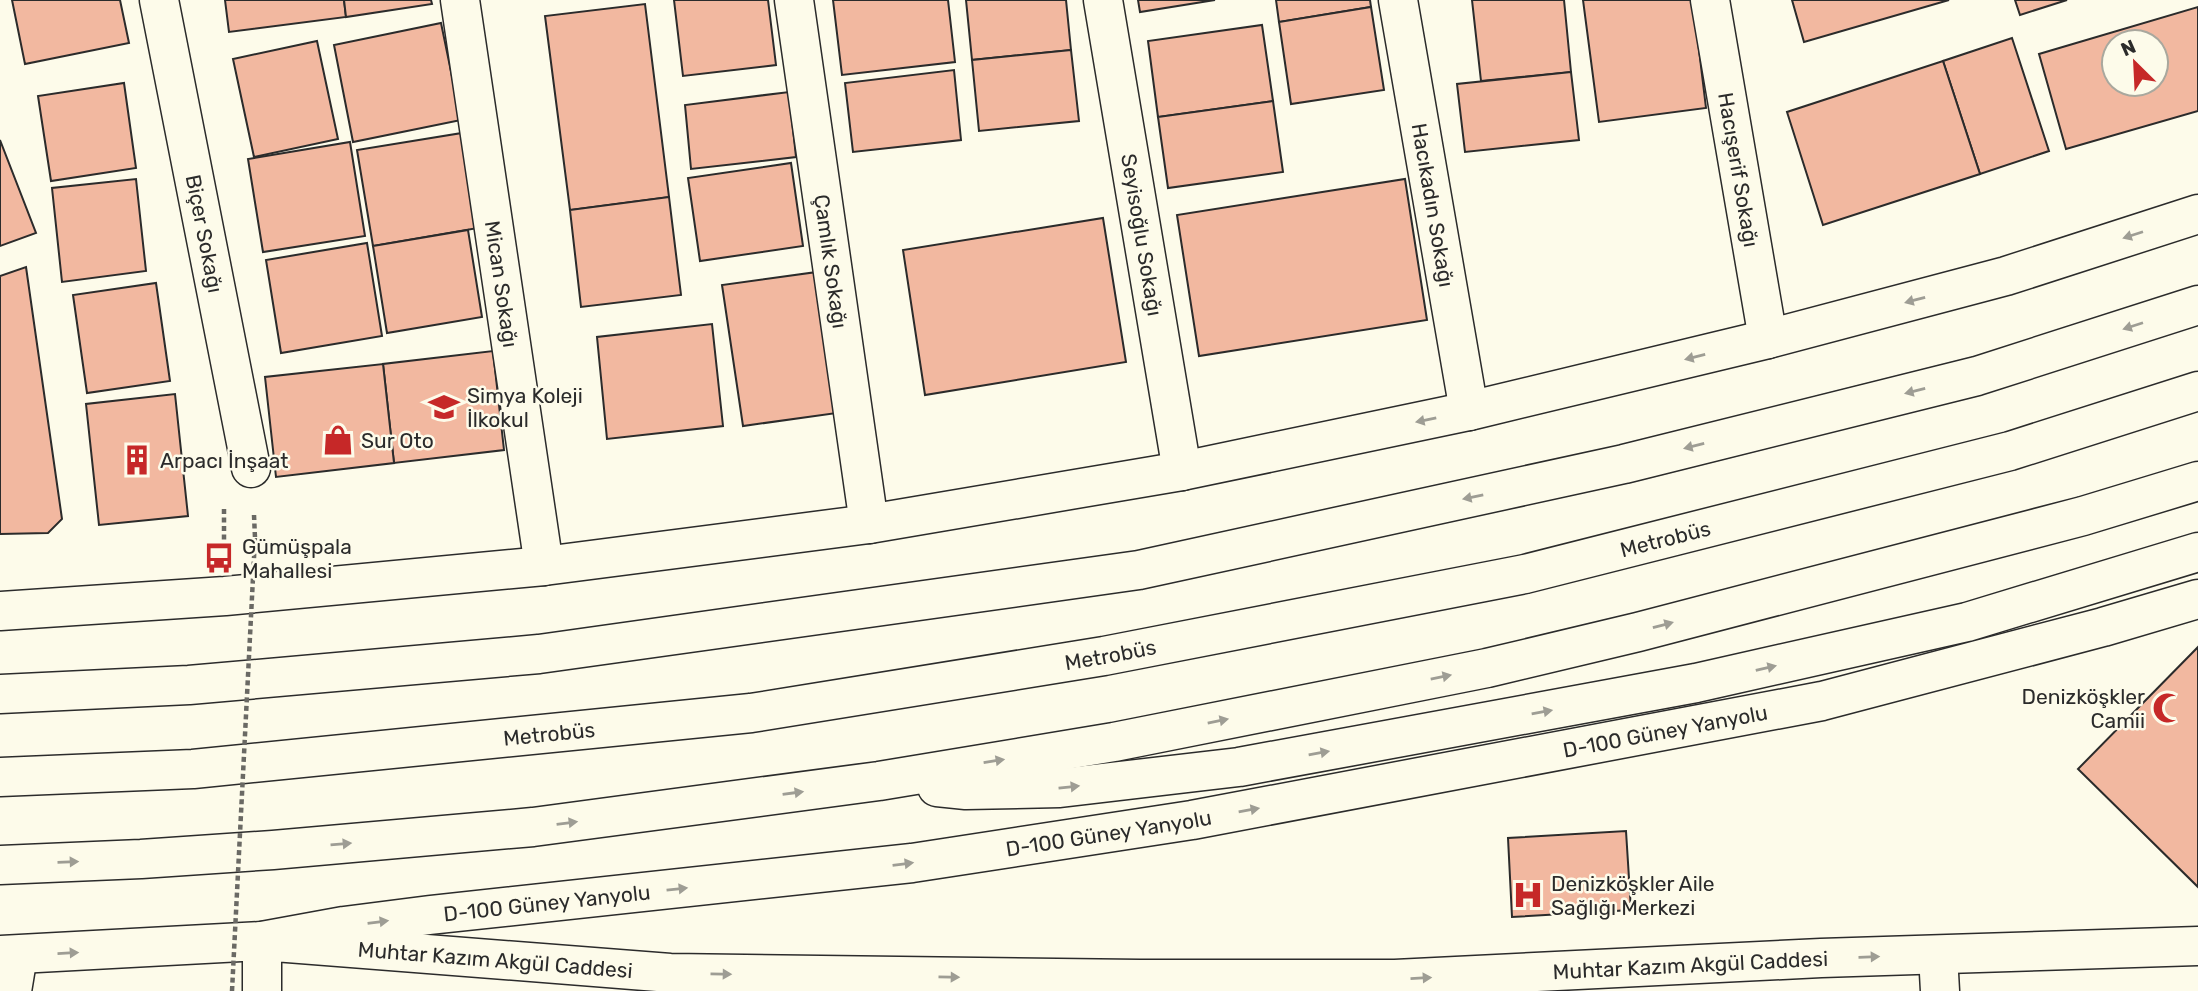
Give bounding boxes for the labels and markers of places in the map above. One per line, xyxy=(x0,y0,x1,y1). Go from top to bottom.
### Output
place label: Simya Koleji İlkokul xyxy=(467,383,583,432)
school or university icon: Simya Koleji İlkokul xyxy=(427,390,461,424)
shop icon: Sur Oto xyxy=(321,423,355,457)
place label: Sur Oto xyxy=(361,428,434,453)
building icon: Arpacı İnşaat xyxy=(120,443,154,477)
place label: Arpacı İnşaat xyxy=(160,448,288,473)
place label: Gümüşpala Mahallesi xyxy=(242,534,352,583)
bus stop icon: Gümüşpala Mahallesi xyxy=(202,541,236,575)
place label: Denizköşkler Camii xyxy=(2022,684,2145,733)
mosque icon: Denizköşkler Camii xyxy=(2151,691,2185,725)
place label: Denizköşkler Aile Sağlığı Merkezi xyxy=(1551,871,1715,920)
hospital icon: Denizköşkler Aile Sağlığı Merkezi xyxy=(1511,878,1545,912)

